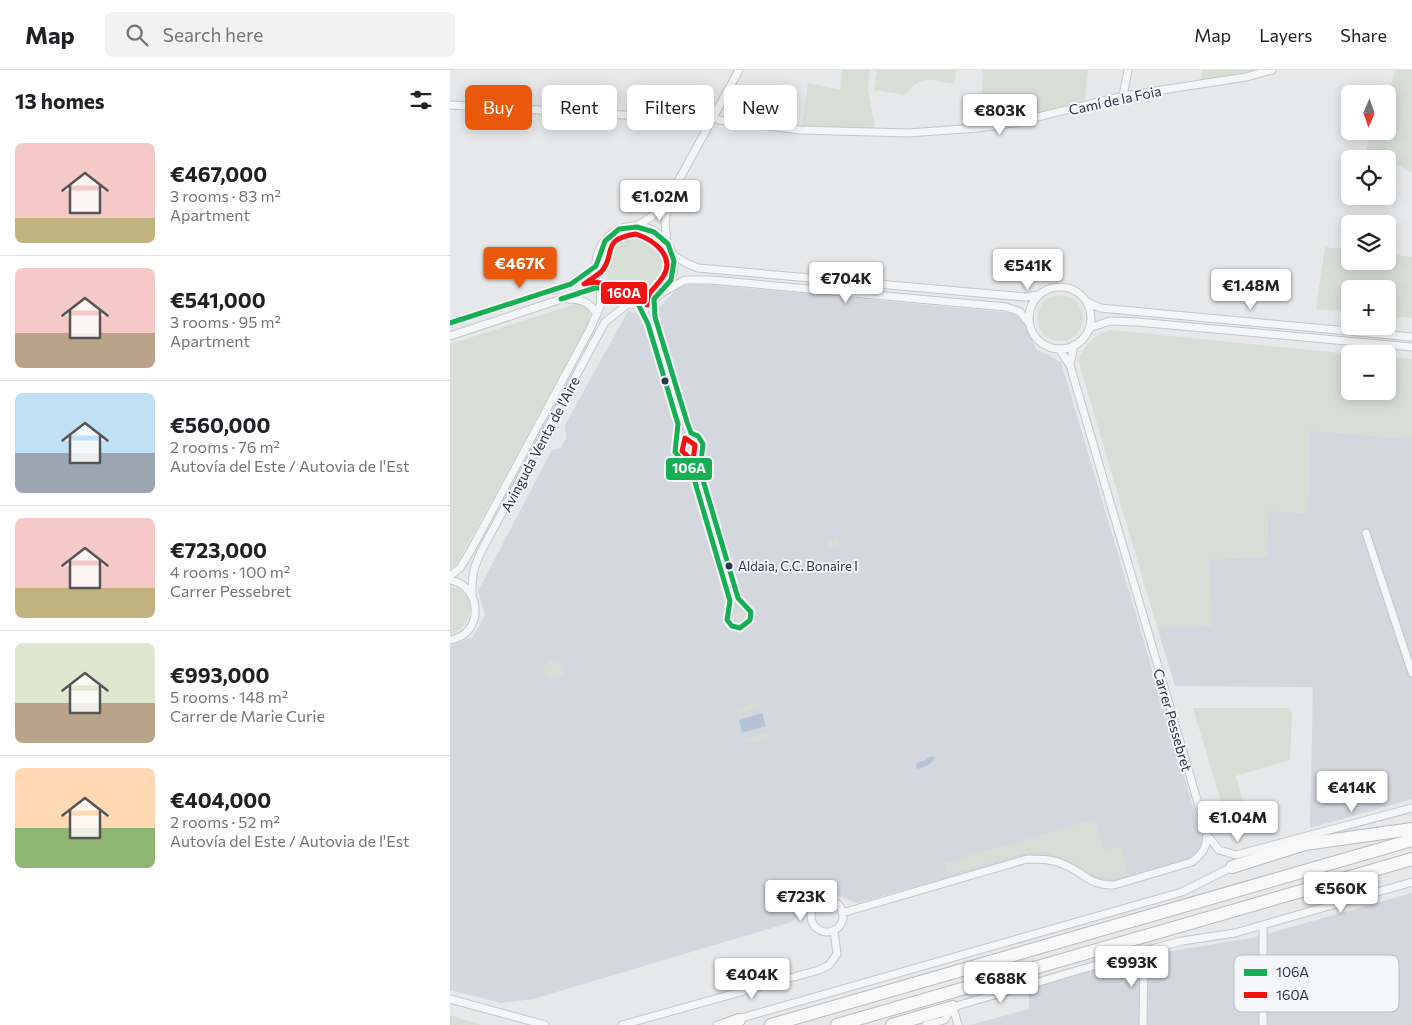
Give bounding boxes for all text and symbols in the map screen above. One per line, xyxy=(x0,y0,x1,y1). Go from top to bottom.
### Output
search box xyxy=(105,12,455,57)
text: Map xyxy=(25,20,75,49)
icon: search xyxy=(123,21,151,49)
text: Search here xyxy=(163,23,263,46)
text: Map xyxy=(1194,24,1231,46)
text: Layers xyxy=(1259,24,1312,46)
text: Share xyxy=(1340,24,1387,46)
street label: Camí de la Foia xyxy=(1067,82,1163,118)
chip: Buy xyxy=(465,85,532,130)
chip: Rent xyxy=(542,85,617,130)
chip: Filters xyxy=(627,85,714,130)
chip: New xyxy=(724,85,797,130)
north arrow xyxy=(1341,85,1396,140)
map controls xyxy=(1341,85,1396,400)
icon: filters xyxy=(407,86,435,114)
text: 13 homes xyxy=(15,88,105,113)
pin: €803K xyxy=(965,93,1035,136)
text: €803K xyxy=(974,100,1026,119)
button: locate xyxy=(1341,150,1396,205)
text: €467,000 xyxy=(170,161,267,186)
icon: home xyxy=(55,163,115,223)
pin: €1.02M xyxy=(619,180,701,222)
text: 3 rooms · 83 m² xyxy=(170,186,281,205)
text: €1.02M xyxy=(631,186,689,205)
text: Apartment xyxy=(170,205,250,224)
button: layers xyxy=(1341,215,1396,270)
pin: €467K xyxy=(485,246,555,289)
pin: €541K xyxy=(993,248,1063,291)
text: €467K xyxy=(495,253,545,272)
text: €541K xyxy=(1004,255,1052,274)
pin: €704K xyxy=(811,262,881,304)
text: €704K xyxy=(820,268,872,287)
pin: €1.48M xyxy=(1210,268,1292,311)
text: €1.48M xyxy=(1222,275,1280,294)
button: + xyxy=(1341,280,1396,335)
line badge: 160A xyxy=(600,281,648,305)
text: 160A xyxy=(607,284,641,301)
text: €541,000 xyxy=(170,287,266,312)
icon: home xyxy=(55,288,115,348)
text: 3 rooms · 95 m² xyxy=(170,312,281,331)
text: Apartment xyxy=(170,331,250,350)
button: − xyxy=(1341,345,1396,400)
street label: Avinguda Venta de l'Aire xyxy=(497,373,583,515)
unlabelled marker xyxy=(660,376,670,386)
text: €560,000 xyxy=(170,412,270,437)
icon: home xyxy=(55,413,115,473)
text: 2 rooms · 76 m² xyxy=(170,437,280,456)
text: Autovía del Este / Autovia de l'Est xyxy=(170,456,410,475)
line badge: 106A xyxy=(665,457,713,481)
text: 106A xyxy=(672,459,706,476)
text: €723,000 xyxy=(170,537,267,562)
icon: home xyxy=(55,538,115,598)
place label: Aldaia, C.C. Bonaire I xyxy=(738,558,858,574)
marker: Aldaia, C.C. Bonaire I xyxy=(724,561,734,571)
text: 4 rooms · 100 m² xyxy=(170,562,290,581)
text: Carrer Pessebret xyxy=(170,581,291,600)
text: €993,000 xyxy=(170,662,269,687)
icon: home xyxy=(55,663,115,723)
street label: Carrer Pessebret xyxy=(1150,667,1196,774)
text: 5 rooms · 148 m² xyxy=(170,687,288,706)
text: Carrer de Marie Curie xyxy=(170,706,325,725)
pin: €414K xyxy=(1317,770,1387,813)
text: €414K xyxy=(1328,777,1376,796)
text: €404,000 xyxy=(170,787,271,812)
icon: home xyxy=(55,788,115,848)
pin: €1.04M xyxy=(1197,800,1279,843)
text: €1.04M xyxy=(1209,807,1267,826)
text: 2 rooms · 52 m² xyxy=(170,812,280,831)
text: Autovía del Este / Autovia de l'Est xyxy=(170,831,410,850)
pin: €560K xyxy=(1306,872,1376,914)
text: €560K xyxy=(1315,878,1367,897)
pin: €723K xyxy=(766,880,836,922)
text: €723K xyxy=(776,886,826,905)
pin: €993K xyxy=(1097,946,1167,988)
text: €993K xyxy=(1106,952,1158,971)
legend xyxy=(1234,955,1399,1012)
pin: €404K xyxy=(717,958,787,1000)
pin: €688K xyxy=(966,962,1036,1004)
text: 106A xyxy=(1276,963,1309,980)
text: €404K xyxy=(726,964,778,983)
text: €688K xyxy=(975,968,1027,987)
text: 160A xyxy=(1276,986,1309,1003)

